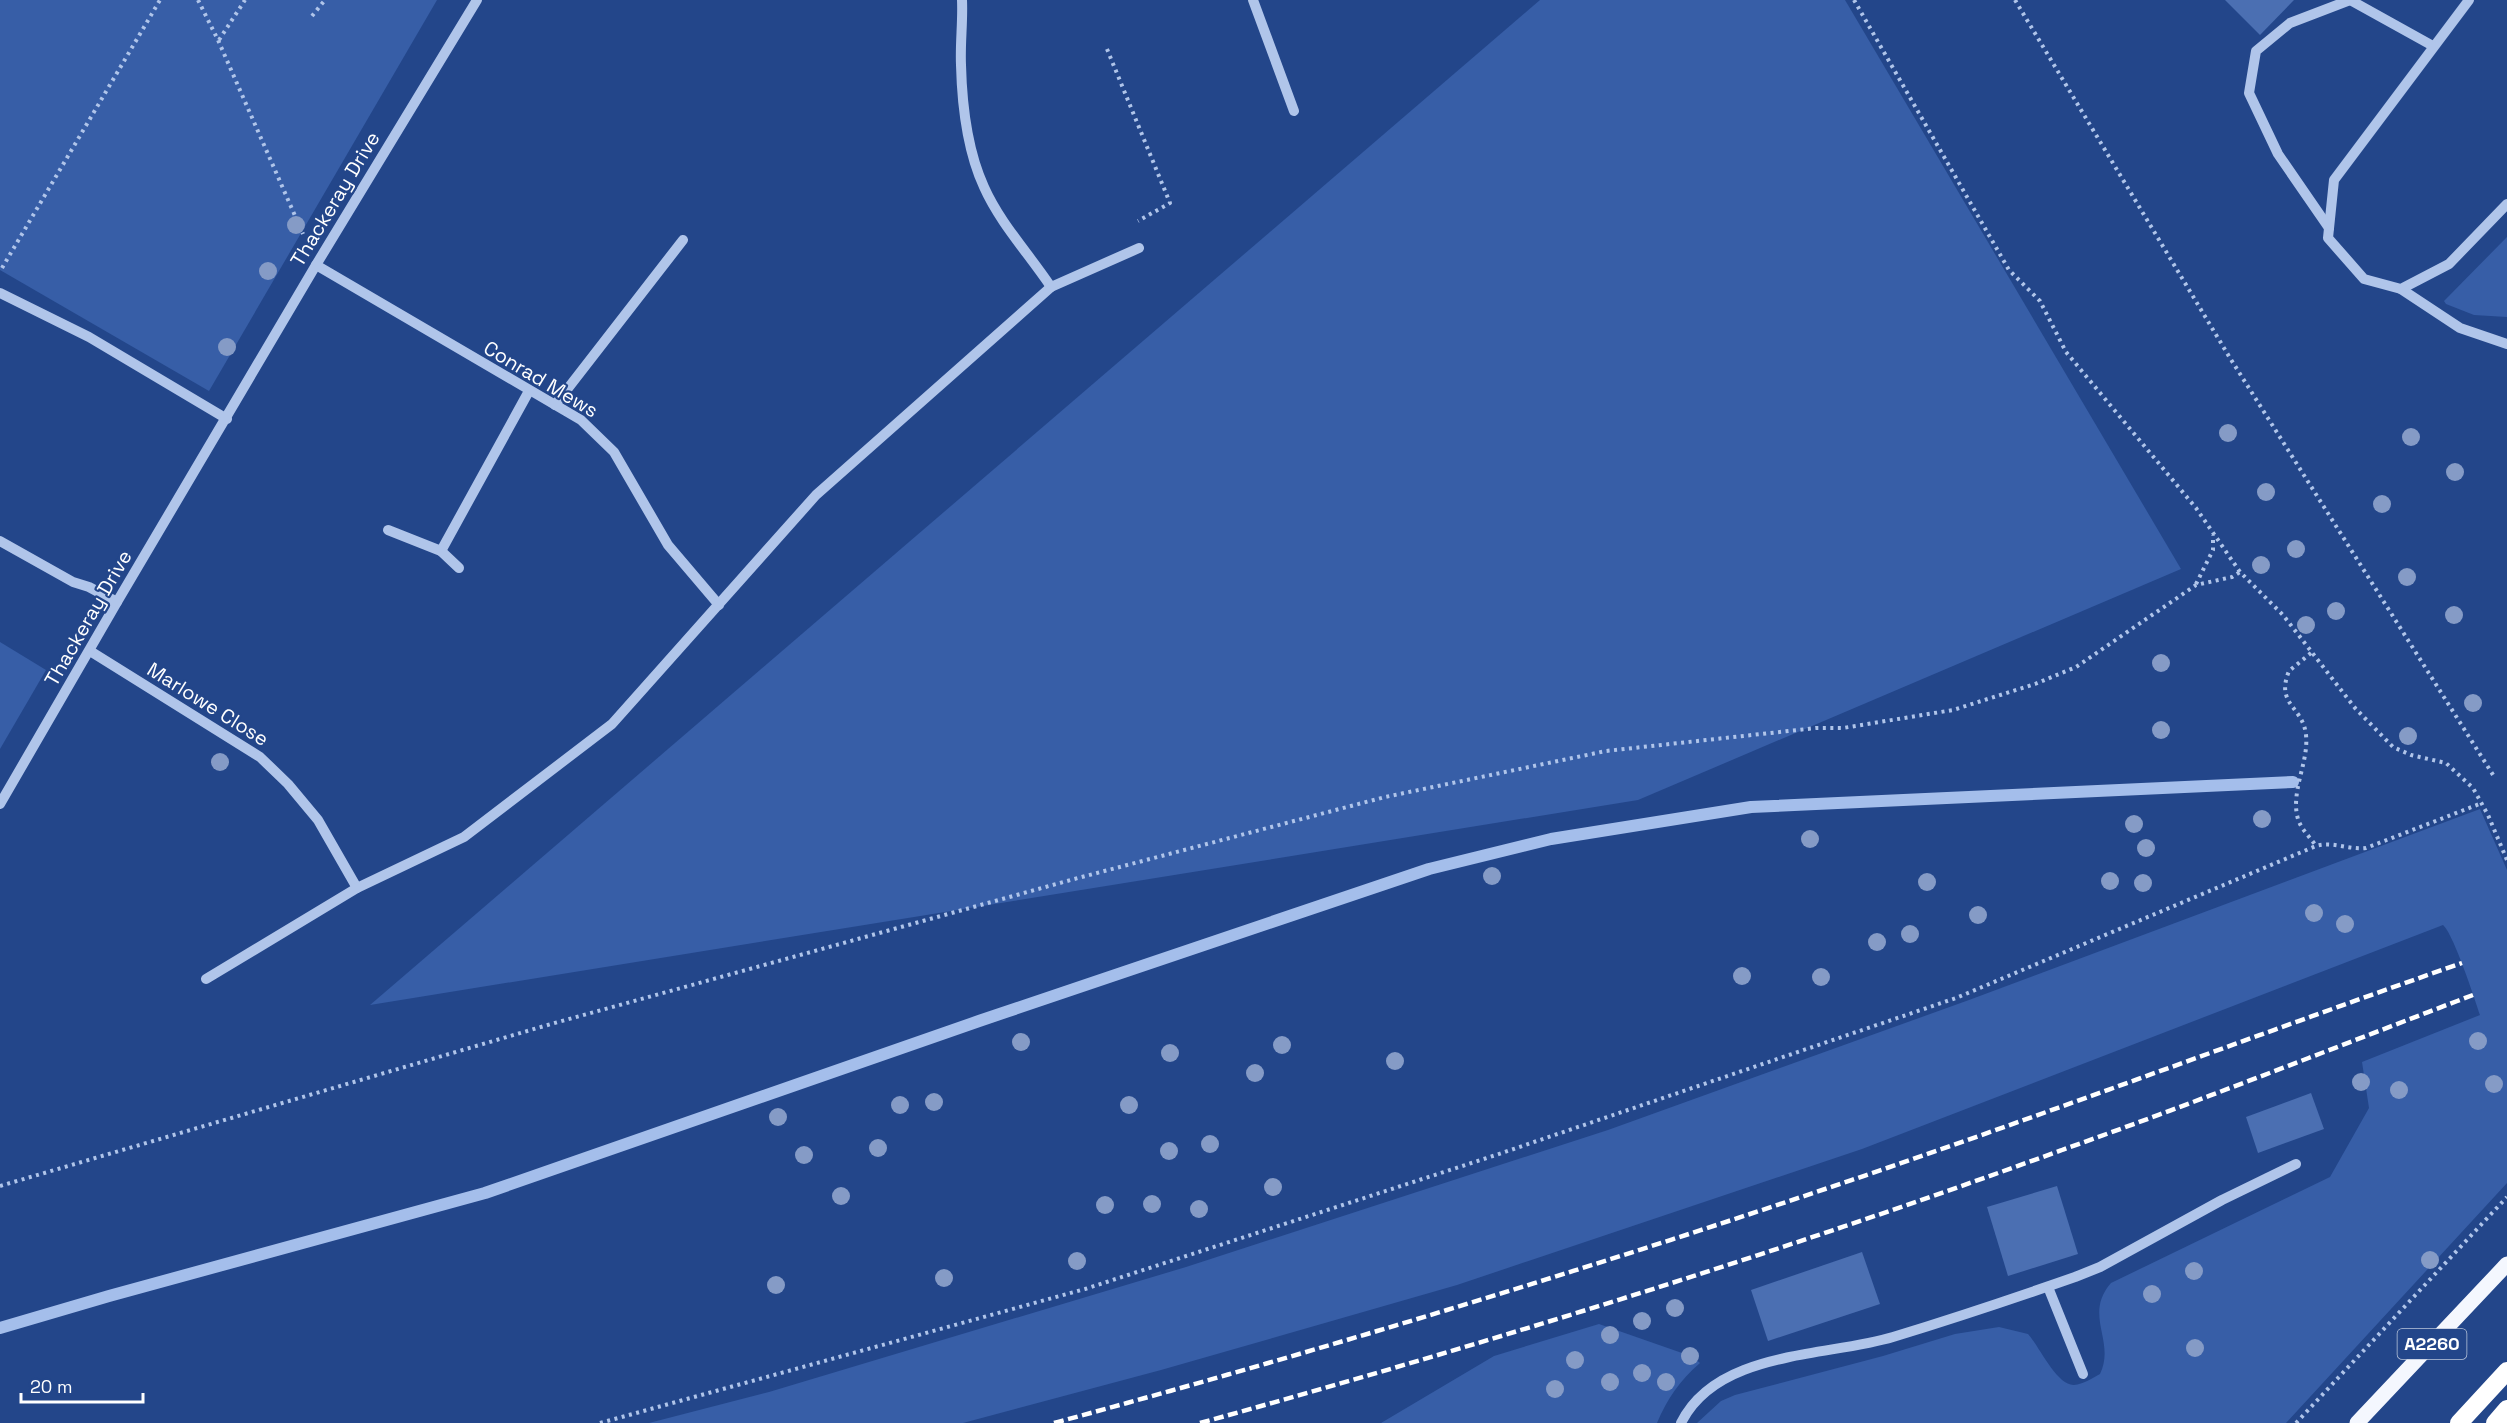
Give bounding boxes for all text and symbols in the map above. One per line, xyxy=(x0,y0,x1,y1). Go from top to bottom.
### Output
street label: Thackeray Drive xyxy=(284,127,386,271)
street label: Conrad Mews xyxy=(479,335,603,423)
street label: Thackeray Drive xyxy=(38,545,138,691)
street label: Marlowe Close xyxy=(142,656,274,752)
road number: A2260 xyxy=(2398,1329,2466,1359)
scale bar xyxy=(21,1366,142,1404)
text: 20 m xyxy=(30,1375,73,1398)

